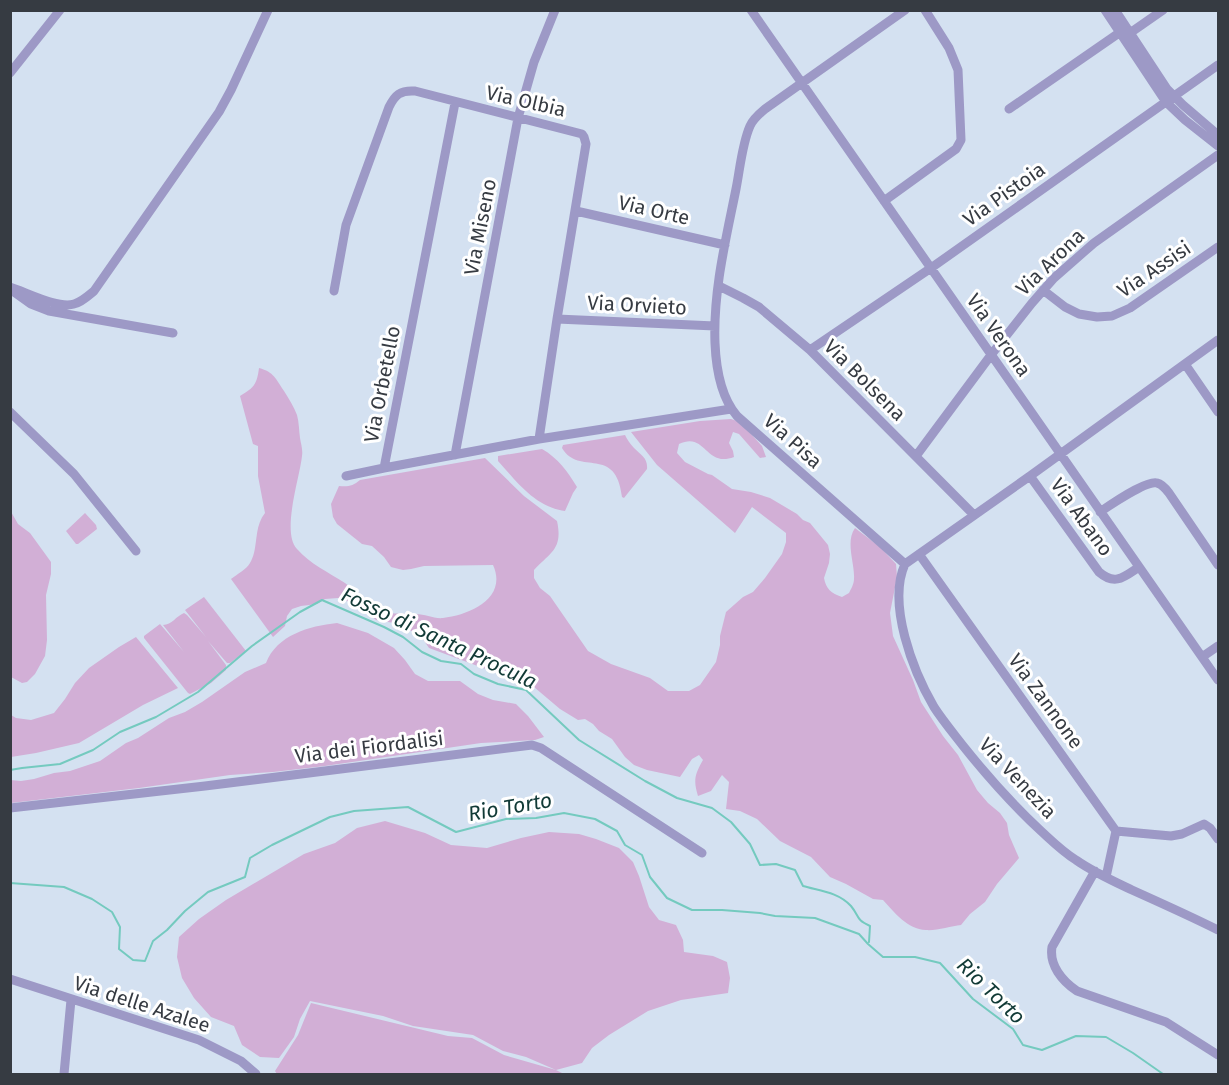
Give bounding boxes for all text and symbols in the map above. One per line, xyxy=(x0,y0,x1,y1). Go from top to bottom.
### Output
street label: Via Olbia xyxy=(484,80,568,122)
street label: Via Pistoia xyxy=(958,157,1050,231)
street label: Via Miseno xyxy=(459,177,501,277)
street label: Via Orte xyxy=(616,190,692,230)
street label: Via Arona xyxy=(1011,224,1089,300)
street label: Via Assisi xyxy=(1113,236,1195,302)
street label: Via Verona xyxy=(962,289,1036,381)
street label: Via Orvieto xyxy=(587,290,687,320)
street label: Via Orbetello xyxy=(359,324,405,444)
street label: Via Bolsena xyxy=(819,334,911,426)
street label: Via Pisa xyxy=(759,409,827,473)
street label: Via Abano xyxy=(1046,473,1118,561)
water label: Fosso di Santa Procula xyxy=(337,581,541,695)
street label: Via Zannone xyxy=(1003,649,1089,753)
street label: Via dei Fiordalisi xyxy=(293,726,445,768)
street label: Via Venezia xyxy=(974,732,1062,824)
water label: Rio Torto xyxy=(466,787,554,827)
water label: Rio Torto xyxy=(951,952,1031,1030)
street label: Via delle Azalee xyxy=(71,971,213,1037)

